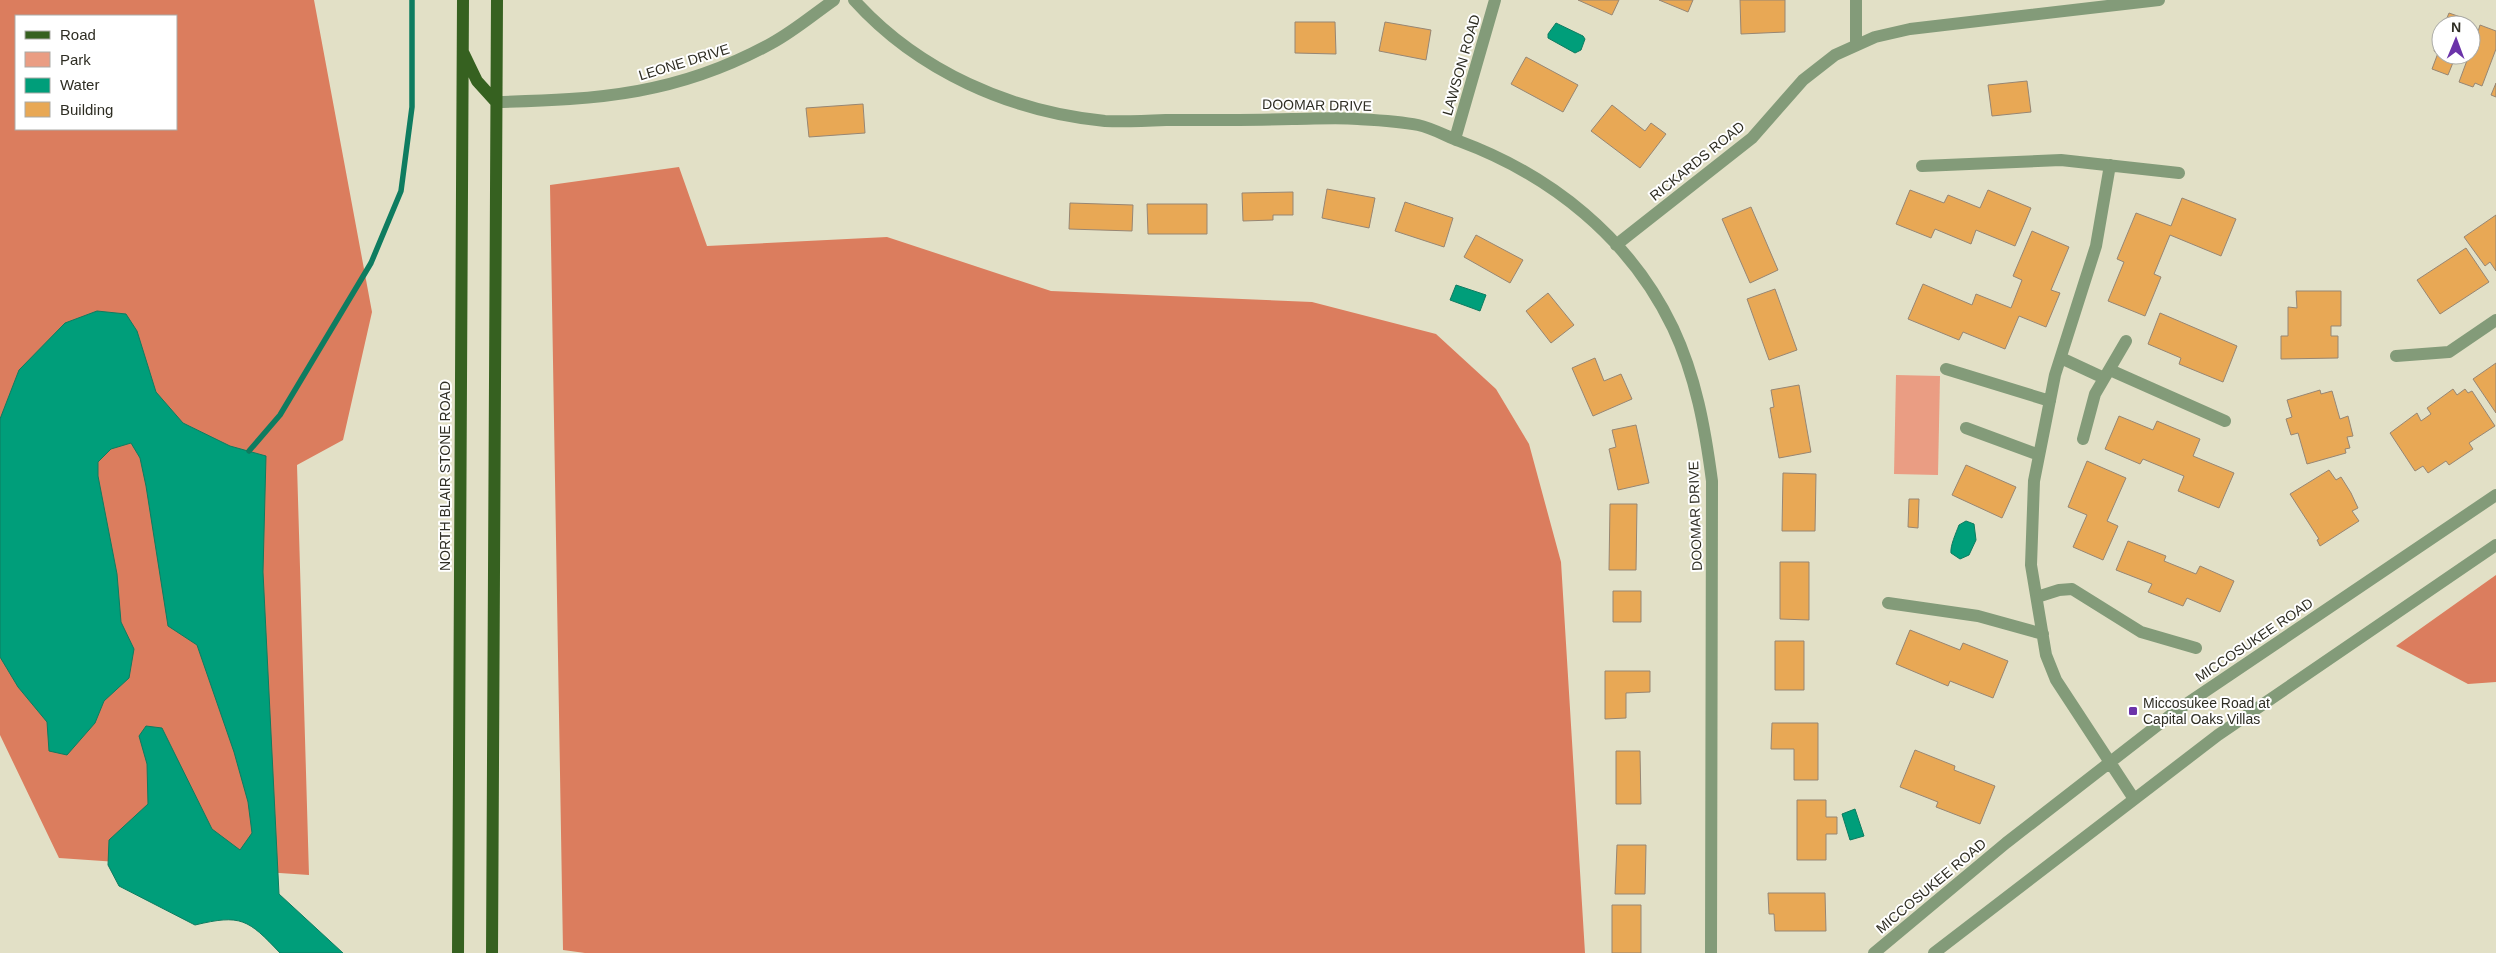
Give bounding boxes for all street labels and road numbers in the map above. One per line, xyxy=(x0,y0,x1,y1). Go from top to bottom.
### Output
street label: LAWSON ROAD xyxy=(1439,13,1483,117)
street label: LEONE DRIVE xyxy=(637,41,731,83)
street label: DOOMAR DRIVE xyxy=(1262,96,1372,114)
street label: RICKARDS ROAD xyxy=(1647,118,1747,204)
street label: NORTH BLAIR STONE ROAD xyxy=(437,381,453,571)
street label: DOOMAR DRIVE xyxy=(1685,461,1705,571)
street label: MICCOSUKEE ROAD xyxy=(2192,595,2316,685)
street label: MICCOSUKEE ROAD xyxy=(1873,835,1989,937)

